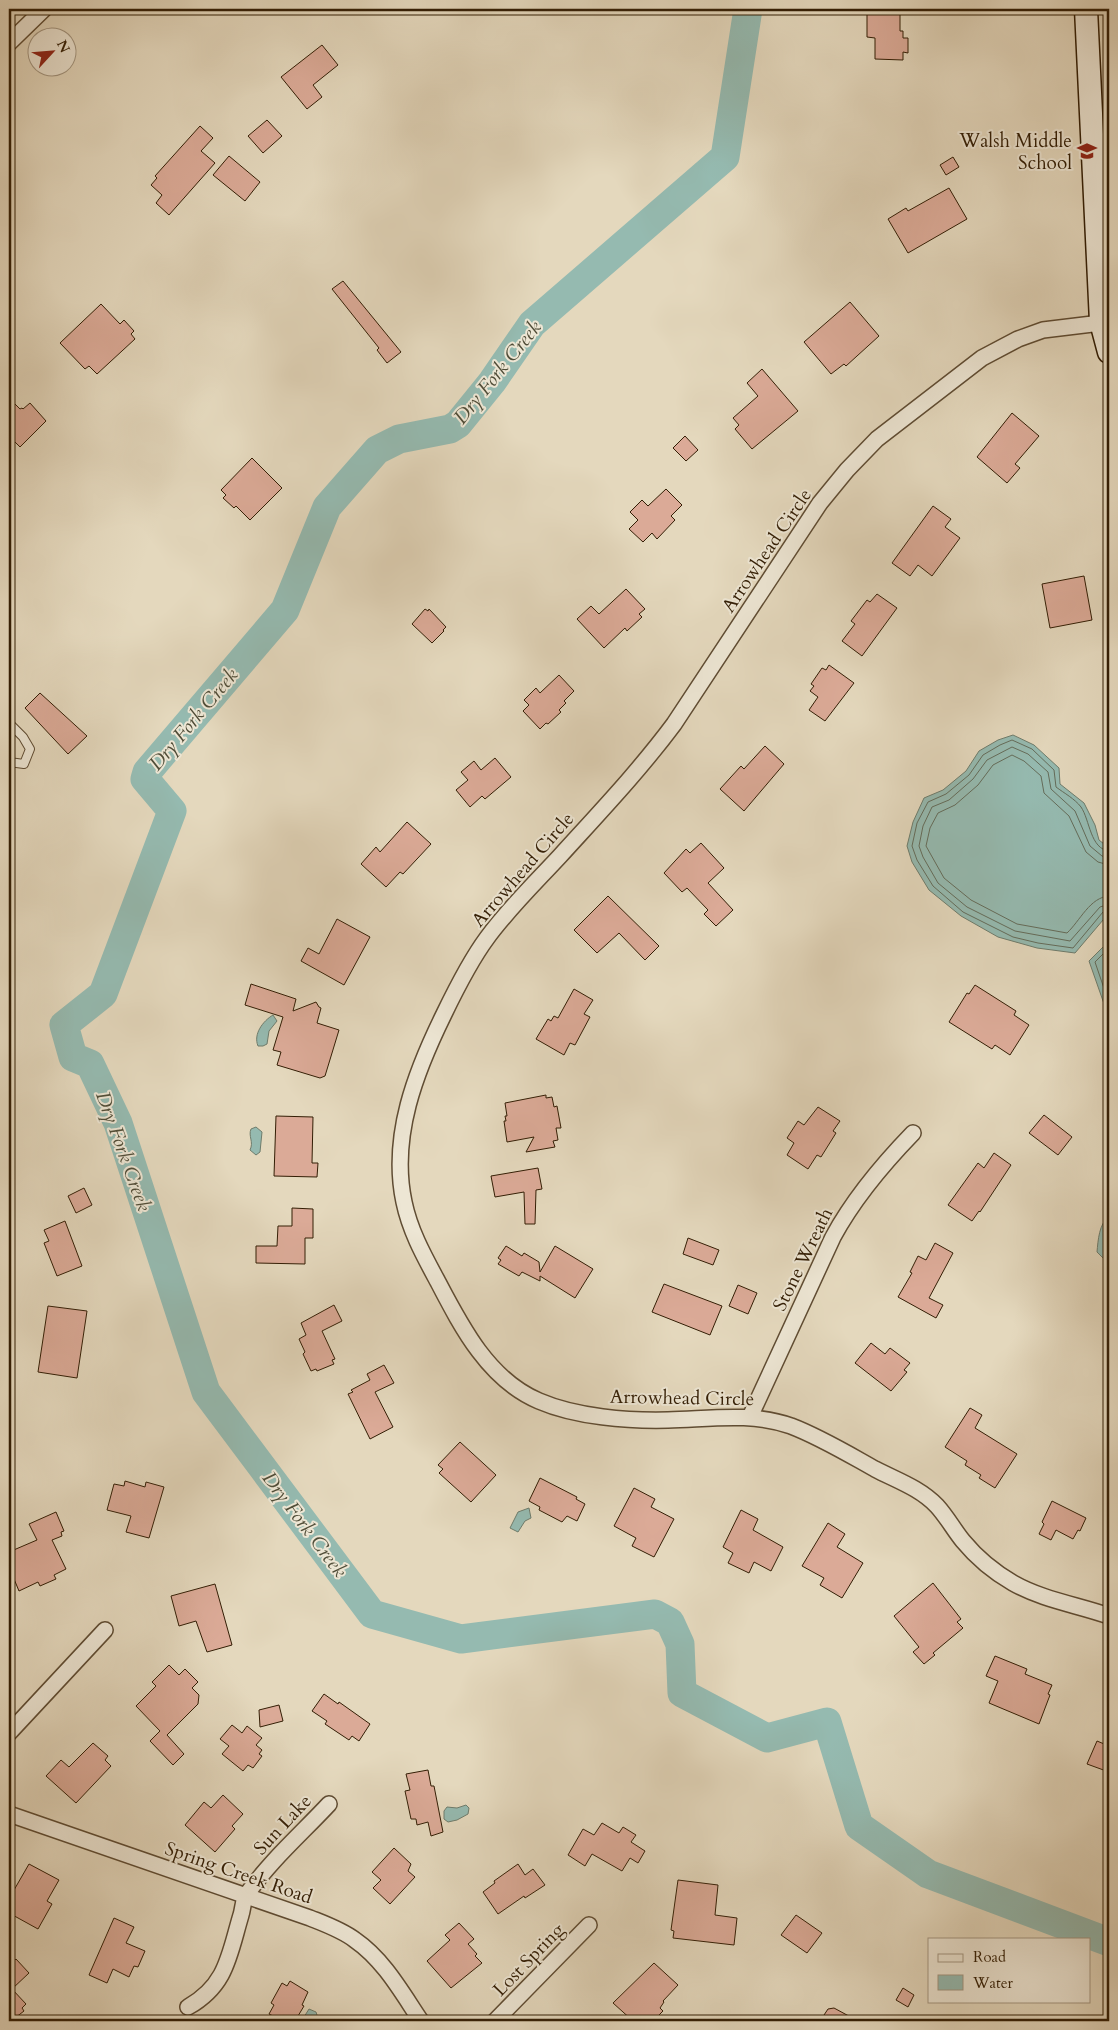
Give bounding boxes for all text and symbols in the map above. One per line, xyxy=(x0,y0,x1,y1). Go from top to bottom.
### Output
north arrow xyxy=(28,28,78,78)
text: N xyxy=(52,37,74,56)
place label: Walsh Middle School xyxy=(958,128,1072,176)
school or university icon: Walsh Middle School xyxy=(1076,140,1098,162)
water label: Dry Fork Creek xyxy=(447,315,548,430)
street label: Arrowhead Circle xyxy=(716,483,818,618)
water label: Dry Fork Creek xyxy=(143,662,244,776)
street label: Arrowhead Circle xyxy=(466,807,580,933)
water label: Dry Fork Creek xyxy=(89,1087,158,1215)
street label: Stone Wreath xyxy=(767,1203,839,1315)
street label: Arrowhead Circle xyxy=(610,1384,754,1412)
water label: Dry Fork Creek xyxy=(256,1466,353,1583)
street label: Sun Lake xyxy=(248,1789,318,1861)
street label: Spring Creek Road xyxy=(162,1836,316,1910)
street label: Lost Spring xyxy=(487,1917,570,2002)
legend xyxy=(928,1938,1090,2002)
text: Road xyxy=(973,1947,1006,1967)
text: Water xyxy=(972,1973,1014,1993)

